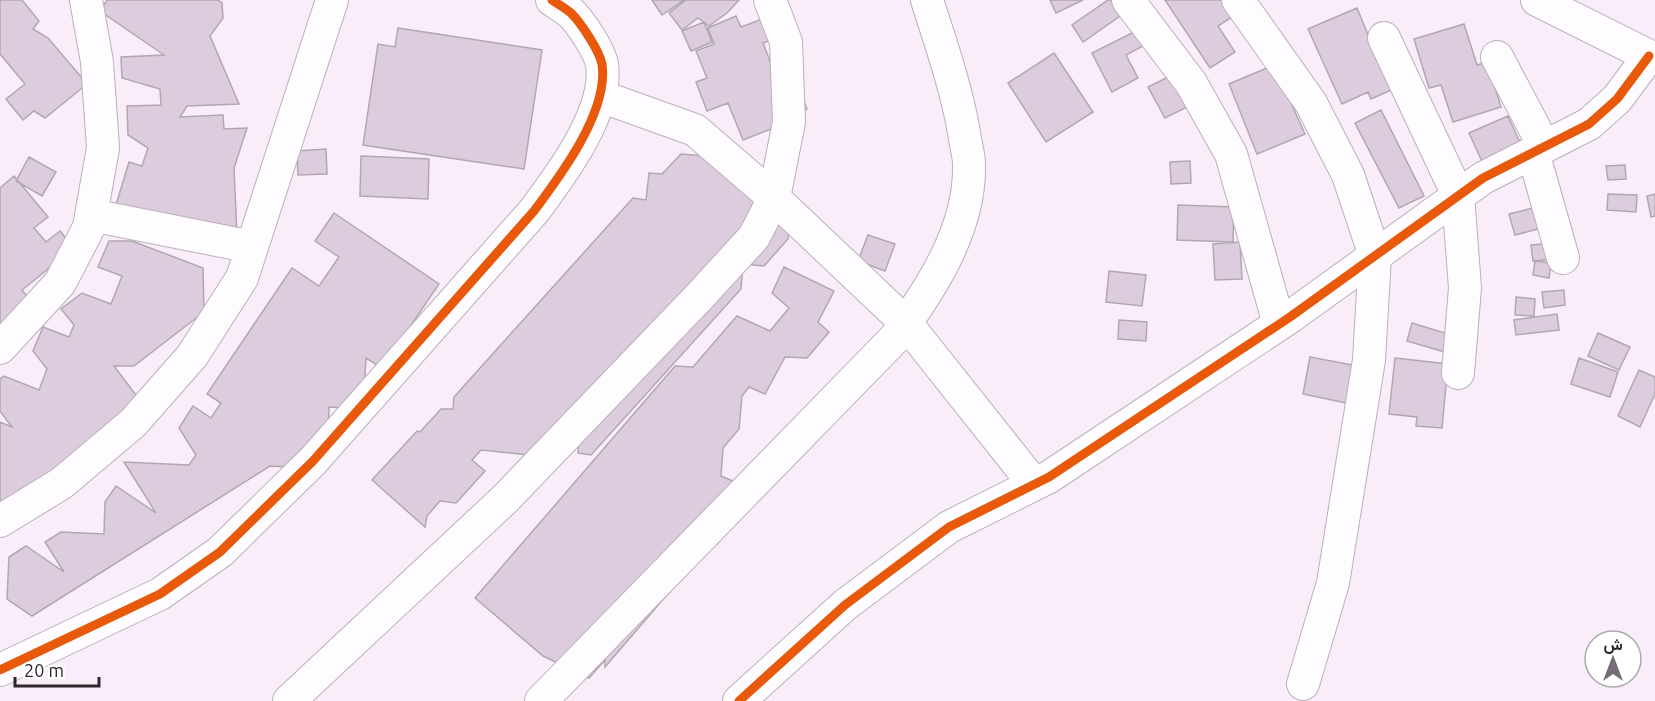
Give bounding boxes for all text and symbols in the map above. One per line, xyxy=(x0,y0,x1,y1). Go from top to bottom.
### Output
north arrow xyxy=(1583,629,1643,689)
text: ش xyxy=(1603,635,1623,654)
scale bar xyxy=(15,650,99,688)
text: 20 m xyxy=(24,660,64,680)

